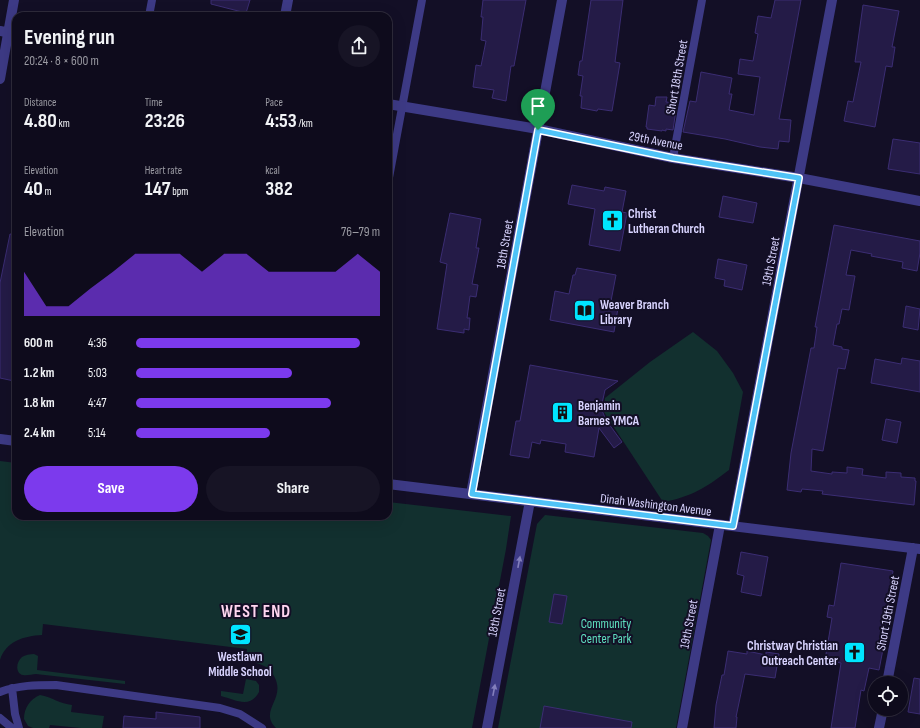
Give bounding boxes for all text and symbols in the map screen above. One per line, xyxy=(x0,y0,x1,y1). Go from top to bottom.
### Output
text: Evening run xyxy=(24,24,115,51)
button: share xyxy=(338,25,380,67)
street label: Short 18th Street xyxy=(663,38,691,116)
text: 20:24 · 8 × 600 m xyxy=(24,53,99,69)
pin xyxy=(521,89,555,130)
icon: arrive xyxy=(527,95,549,117)
text: Distance xyxy=(24,96,56,109)
text: Time xyxy=(145,96,163,109)
text: Pace xyxy=(265,96,283,109)
text: 4.80 xyxy=(24,109,57,133)
text: 23:26 xyxy=(145,109,185,133)
text: 4:53 xyxy=(265,109,297,133)
text: km xyxy=(57,117,70,130)
text: /km xyxy=(297,117,313,130)
street label: 29th Avenue xyxy=(627,128,684,154)
text: Elevation xyxy=(24,164,58,177)
text: Heart rate xyxy=(145,164,182,177)
text: kcal xyxy=(265,164,280,177)
text: 40 xyxy=(24,177,43,201)
text: 147 xyxy=(145,177,170,201)
text: 382 xyxy=(265,177,293,201)
text: m xyxy=(43,185,52,198)
text: bpm xyxy=(170,185,188,198)
place label: Christ Lutheran Church xyxy=(628,206,705,237)
church icon: Christ Lutheran Church xyxy=(599,207,625,233)
street label: 18th Street xyxy=(493,218,517,270)
text: Elevation xyxy=(24,224,64,240)
text: 76–79 m xyxy=(341,224,380,240)
street label: 19th Street xyxy=(758,235,784,287)
place label: Weaver Branch Library xyxy=(600,297,669,328)
library icon: Weaver Branch Library xyxy=(571,298,597,324)
text: 600 m xyxy=(24,335,53,351)
text: 4:36 xyxy=(88,335,107,351)
text: 1.2 km xyxy=(24,365,54,381)
text: 5:03 xyxy=(88,365,107,381)
text: 1.8 km xyxy=(24,395,55,411)
text: 4:47 xyxy=(88,395,106,411)
place label: Benjamin Barnes YMCA xyxy=(578,398,640,429)
building icon: Benjamin Barnes YMCA xyxy=(549,399,575,425)
text: 2.4 km xyxy=(24,425,55,441)
text: 5:14 xyxy=(88,425,106,441)
button: Save xyxy=(24,466,198,512)
button: Share xyxy=(206,466,380,512)
street label: Dinah Washington Avenue xyxy=(599,490,713,520)
one-way arrow xyxy=(516,556,522,568)
street label: Short 19th Street xyxy=(873,574,903,652)
street label: 18th Street xyxy=(484,586,510,638)
street label: 19th Street xyxy=(676,598,702,650)
district label: WEST END xyxy=(221,602,291,622)
park label: Community Center Park xyxy=(581,616,632,647)
school or university icon: Westlawn Middle School xyxy=(227,621,253,647)
place label: Christway Christian Outreach Center xyxy=(747,638,838,669)
church icon: Christway Christian Outreach Center xyxy=(841,639,867,665)
place label: Westlawn Middle School xyxy=(208,649,272,680)
map controls xyxy=(868,676,908,716)
button: locate xyxy=(868,676,908,716)
one-way arrow xyxy=(491,684,497,696)

